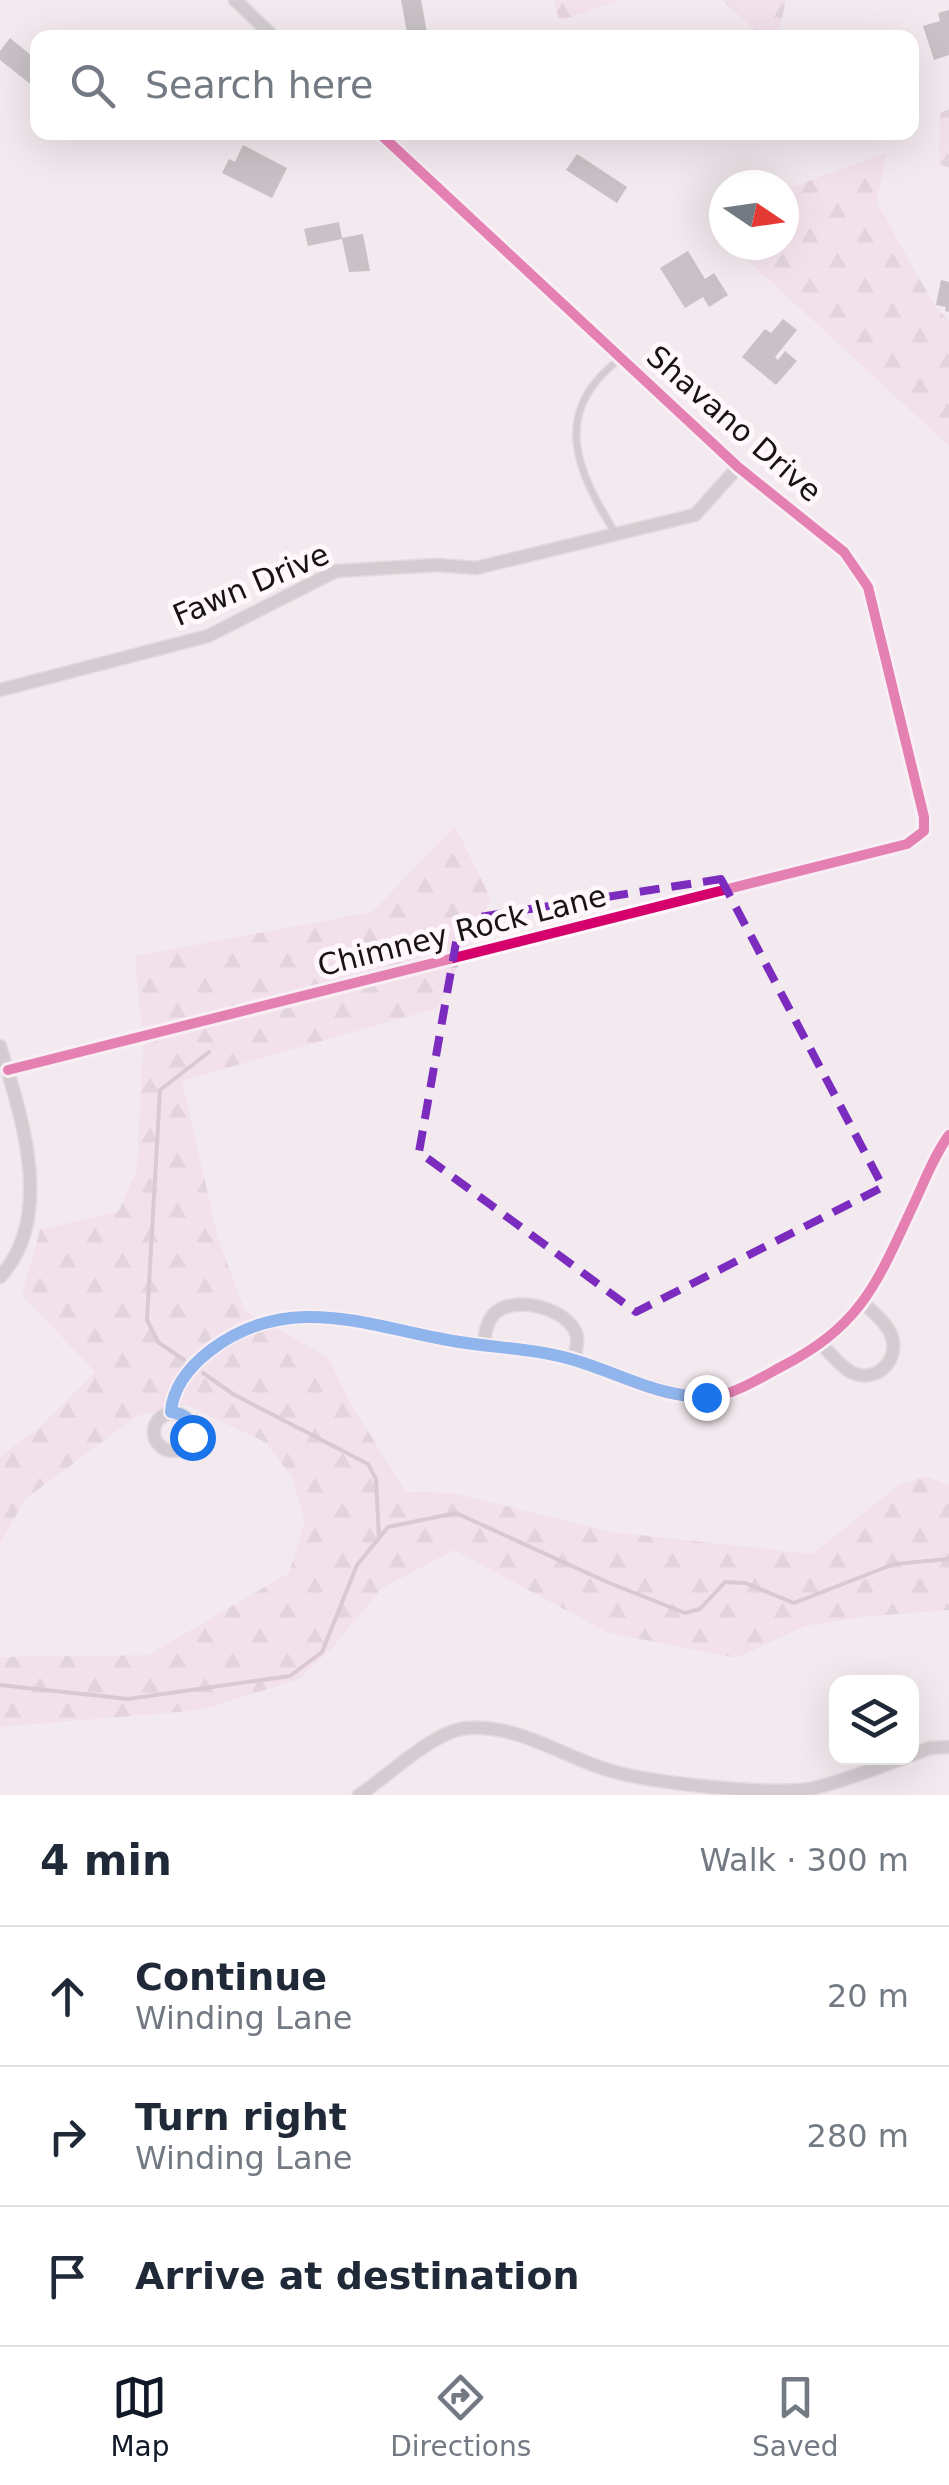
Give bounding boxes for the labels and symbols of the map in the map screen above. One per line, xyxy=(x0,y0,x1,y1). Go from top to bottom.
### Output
north arrow xyxy=(709,170,799,260)
street label: Shavano Drive xyxy=(640,338,829,509)
street label: Fawn Drive xyxy=(168,536,334,633)
street label: Chimney Rock Lane xyxy=(314,878,610,983)
route end xyxy=(684,1375,730,1421)
route start xyxy=(170,1415,216,1461)

